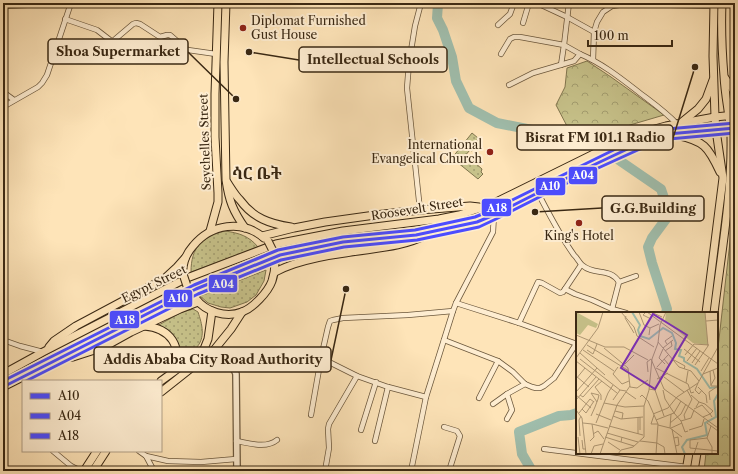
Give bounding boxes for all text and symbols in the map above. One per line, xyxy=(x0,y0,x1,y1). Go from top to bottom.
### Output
place label: Diplomat Furnished Gust House xyxy=(251,13,366,42)
scale bar xyxy=(588,22,672,48)
marker: Diplomat Furnished Gust House xyxy=(238,23,248,33)
text: 100 m xyxy=(594,28,629,43)
callout: Shoa Supermarket xyxy=(48,39,188,64)
text: Shoa Supermarket xyxy=(56,43,181,59)
callout: Intellectual Schools xyxy=(299,47,447,72)
text: Intellectual Schools xyxy=(307,51,439,67)
street label: Seychelles Street xyxy=(195,93,214,191)
callout: Bisrat FM 101.1 Radio xyxy=(517,125,673,150)
text: Bisrat FM 101.1 Radio xyxy=(525,129,665,145)
place label: International Evangelical Church xyxy=(371,137,482,166)
marker: International Evangelical Church xyxy=(485,147,495,157)
district label: ሳር ቤት xyxy=(232,163,282,183)
line badge: A04 xyxy=(568,166,598,185)
text: A04 xyxy=(571,168,594,182)
line badge: A10 xyxy=(535,177,566,196)
text: A10 xyxy=(539,179,560,193)
street label: Roosevelt Street xyxy=(370,194,465,223)
callout: G.G.Building xyxy=(602,196,704,221)
line badge: A18 xyxy=(481,198,512,217)
text: G.G.Building xyxy=(610,200,696,216)
text: A18 xyxy=(486,201,507,215)
marker: King's Hotel xyxy=(574,218,584,228)
place label: King's Hotel xyxy=(544,228,614,243)
street label: Egypt Street xyxy=(119,261,189,306)
line badge: A04 xyxy=(208,274,238,293)
text: A04 xyxy=(211,277,234,291)
line badge: A10 xyxy=(163,289,193,308)
text: A10 xyxy=(167,291,188,305)
line badge: A18 xyxy=(109,310,140,329)
inset map xyxy=(576,312,718,454)
text: A18 xyxy=(114,313,135,327)
callout: Addis Ababa City Road Authority xyxy=(94,347,331,372)
text: Addis Ababa City Road Authority xyxy=(102,351,324,367)
legend xyxy=(22,380,162,452)
text: A10 xyxy=(57,388,80,403)
text: A04 xyxy=(57,408,81,423)
text: A18 xyxy=(57,428,79,443)

